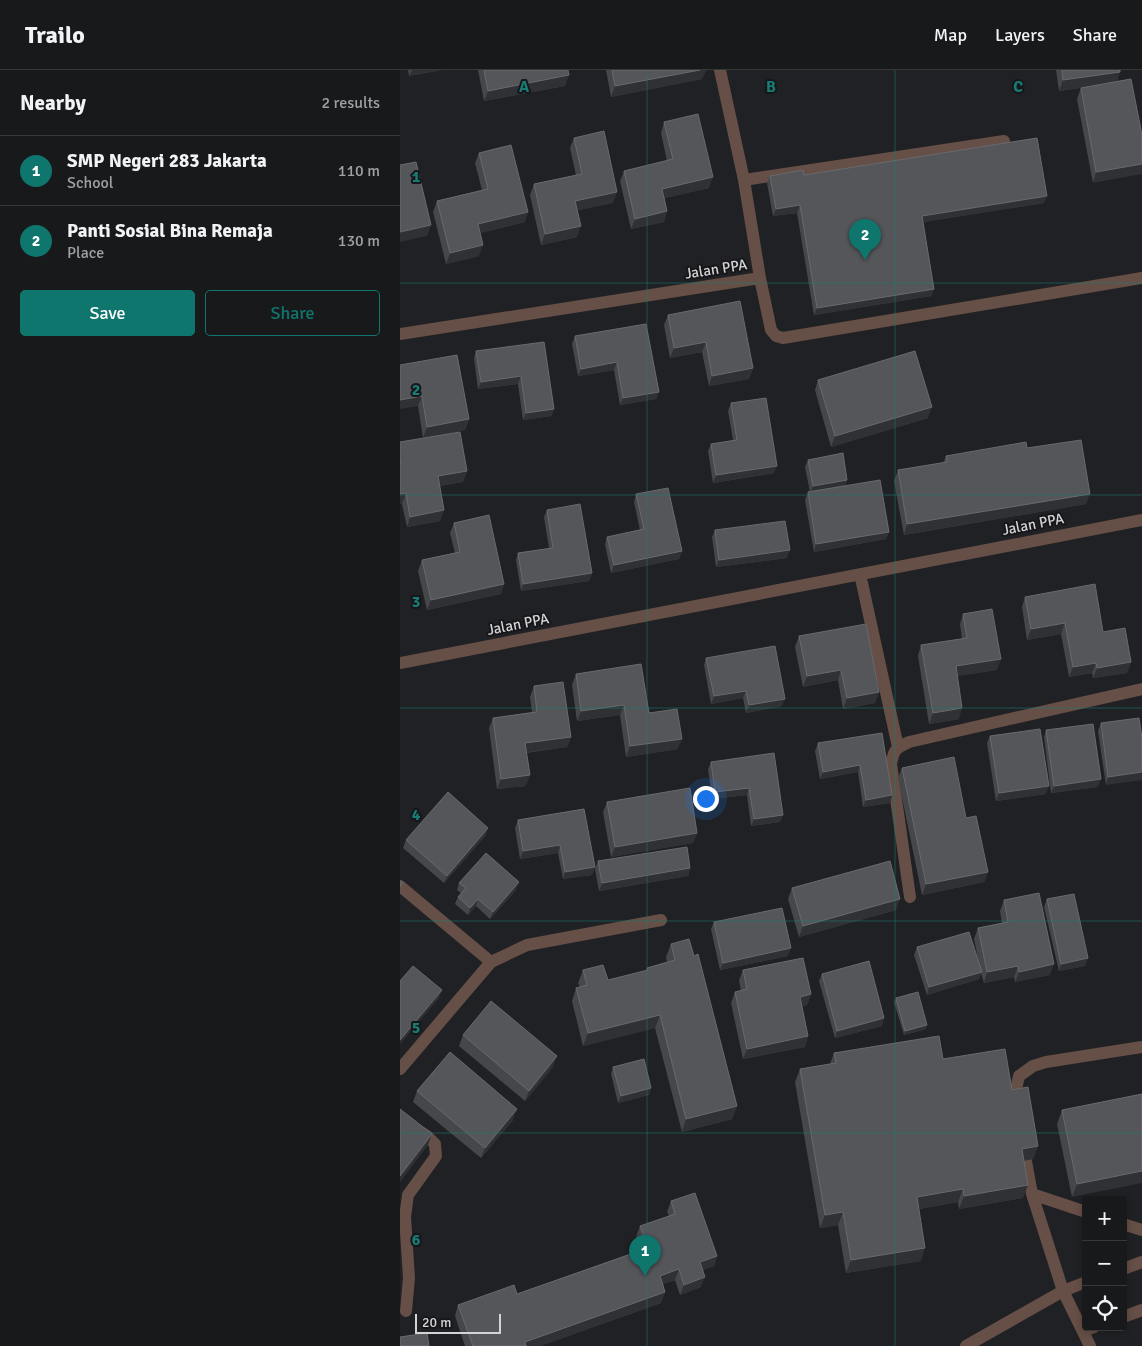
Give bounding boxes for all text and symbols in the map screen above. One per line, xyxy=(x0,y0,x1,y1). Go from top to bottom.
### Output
text: Trailo xyxy=(25,20,85,50)
text: Map xyxy=(934,24,967,46)
text: Layers xyxy=(995,24,1045,46)
text: Share xyxy=(1073,24,1117,46)
text: A xyxy=(519,77,530,97)
text: B xyxy=(766,77,776,97)
text: C xyxy=(1013,77,1023,97)
text: Nearby xyxy=(20,90,86,116)
text: 2 results xyxy=(321,93,380,113)
text: SMP Negeri 283 Jakarta xyxy=(67,149,267,173)
text: 1 xyxy=(32,161,40,181)
text: 110 m xyxy=(338,161,380,181)
text: 1 xyxy=(412,167,421,187)
text: School xyxy=(67,173,113,193)
text: Panti Sosial Bina Remaja xyxy=(67,219,273,243)
pin: 2 xyxy=(849,219,881,260)
text: 2 xyxy=(32,231,40,251)
text: 130 m xyxy=(338,231,380,251)
text: Place xyxy=(67,243,104,263)
street label: Jalan PPA xyxy=(684,255,748,283)
button: Save xyxy=(20,290,195,336)
button: Share xyxy=(205,290,380,336)
text: 2 xyxy=(412,380,420,400)
street label: Jalan PPA xyxy=(1000,509,1066,539)
text: 3 xyxy=(412,592,420,612)
street label: Jalan PPA xyxy=(485,609,551,639)
your location xyxy=(693,786,719,812)
text: 4 xyxy=(412,805,421,825)
text: 5 xyxy=(412,1018,420,1038)
map controls xyxy=(1082,1196,1127,1331)
button: + xyxy=(1082,1196,1127,1241)
text: 6 xyxy=(412,1230,421,1250)
pin: 1 xyxy=(629,1235,661,1276)
button: − xyxy=(1082,1241,1127,1286)
button: locate xyxy=(1082,1286,1127,1331)
scale bar xyxy=(415,1311,501,1334)
text: 20 m xyxy=(422,1314,451,1331)

